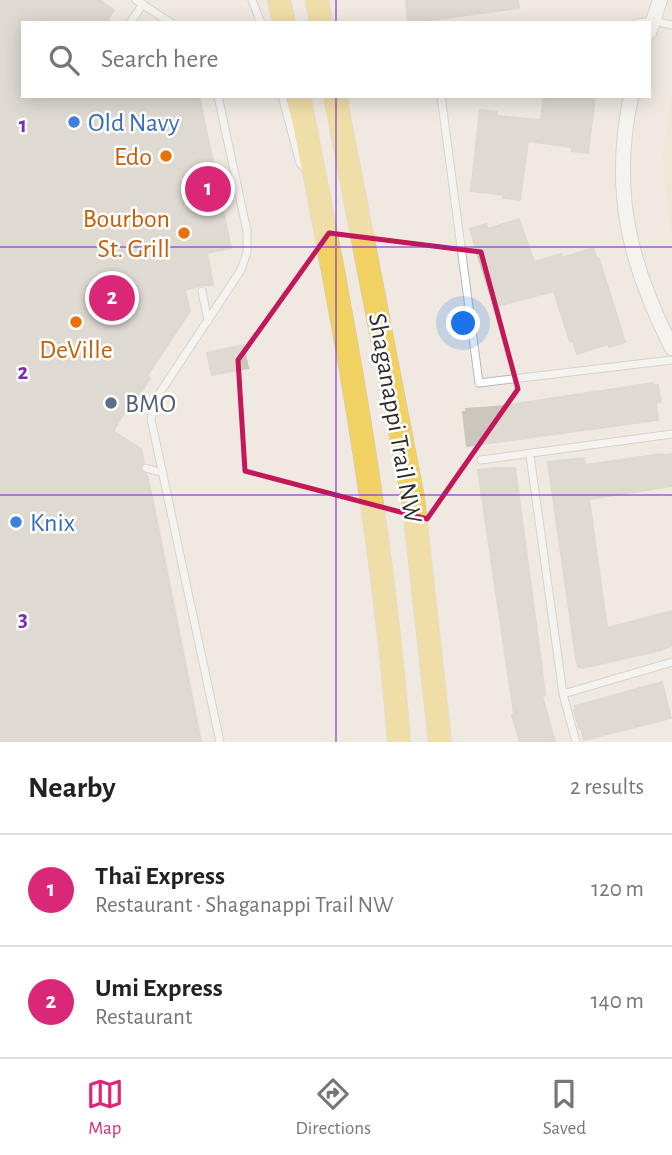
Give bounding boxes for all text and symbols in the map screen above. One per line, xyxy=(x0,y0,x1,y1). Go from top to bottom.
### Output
search box xyxy=(21,21,651,98)
icon: search xyxy=(45,41,83,79)
text: Search here xyxy=(101,46,219,72)
place label: Old Navy xyxy=(88,110,180,136)
text: 1 xyxy=(19,114,27,137)
marker: Old Navy xyxy=(66,114,82,130)
place label: Edo xyxy=(114,144,152,170)
marker: Edo xyxy=(158,148,174,164)
pin: 1 xyxy=(185,163,231,215)
place label: Bourbon St. Grill xyxy=(83,206,170,262)
marker: Bourbon St. Grill xyxy=(176,225,192,241)
pin: 2 xyxy=(89,272,135,324)
your location xyxy=(446,306,480,340)
street label: Shaganappi Trail NW xyxy=(364,311,426,526)
marker: DeVille xyxy=(68,314,84,330)
place label: DeVille xyxy=(39,337,113,363)
text: 2 xyxy=(18,361,29,384)
place label: BMO xyxy=(125,391,176,417)
marker: BMO xyxy=(103,395,119,411)
place label: Knix xyxy=(30,510,75,536)
marker: Knix xyxy=(8,514,24,530)
text: 3 xyxy=(18,608,28,631)
text: Nearby xyxy=(28,773,116,803)
text: 2 results xyxy=(570,776,644,799)
text: Thaï Express xyxy=(95,863,225,889)
text: 1 xyxy=(47,878,55,901)
text: 120 m xyxy=(591,878,644,901)
text: Restaurant · Shaganappi Trail NW xyxy=(95,894,393,917)
text: Umi Express xyxy=(95,975,223,1001)
text: 2 xyxy=(46,990,56,1013)
text: 140 m xyxy=(591,990,644,1013)
text: Restaurant xyxy=(95,1006,192,1029)
tab: Map xyxy=(86,1075,124,1140)
tab: Directions xyxy=(295,1075,371,1140)
tab: Saved xyxy=(543,1075,586,1140)

